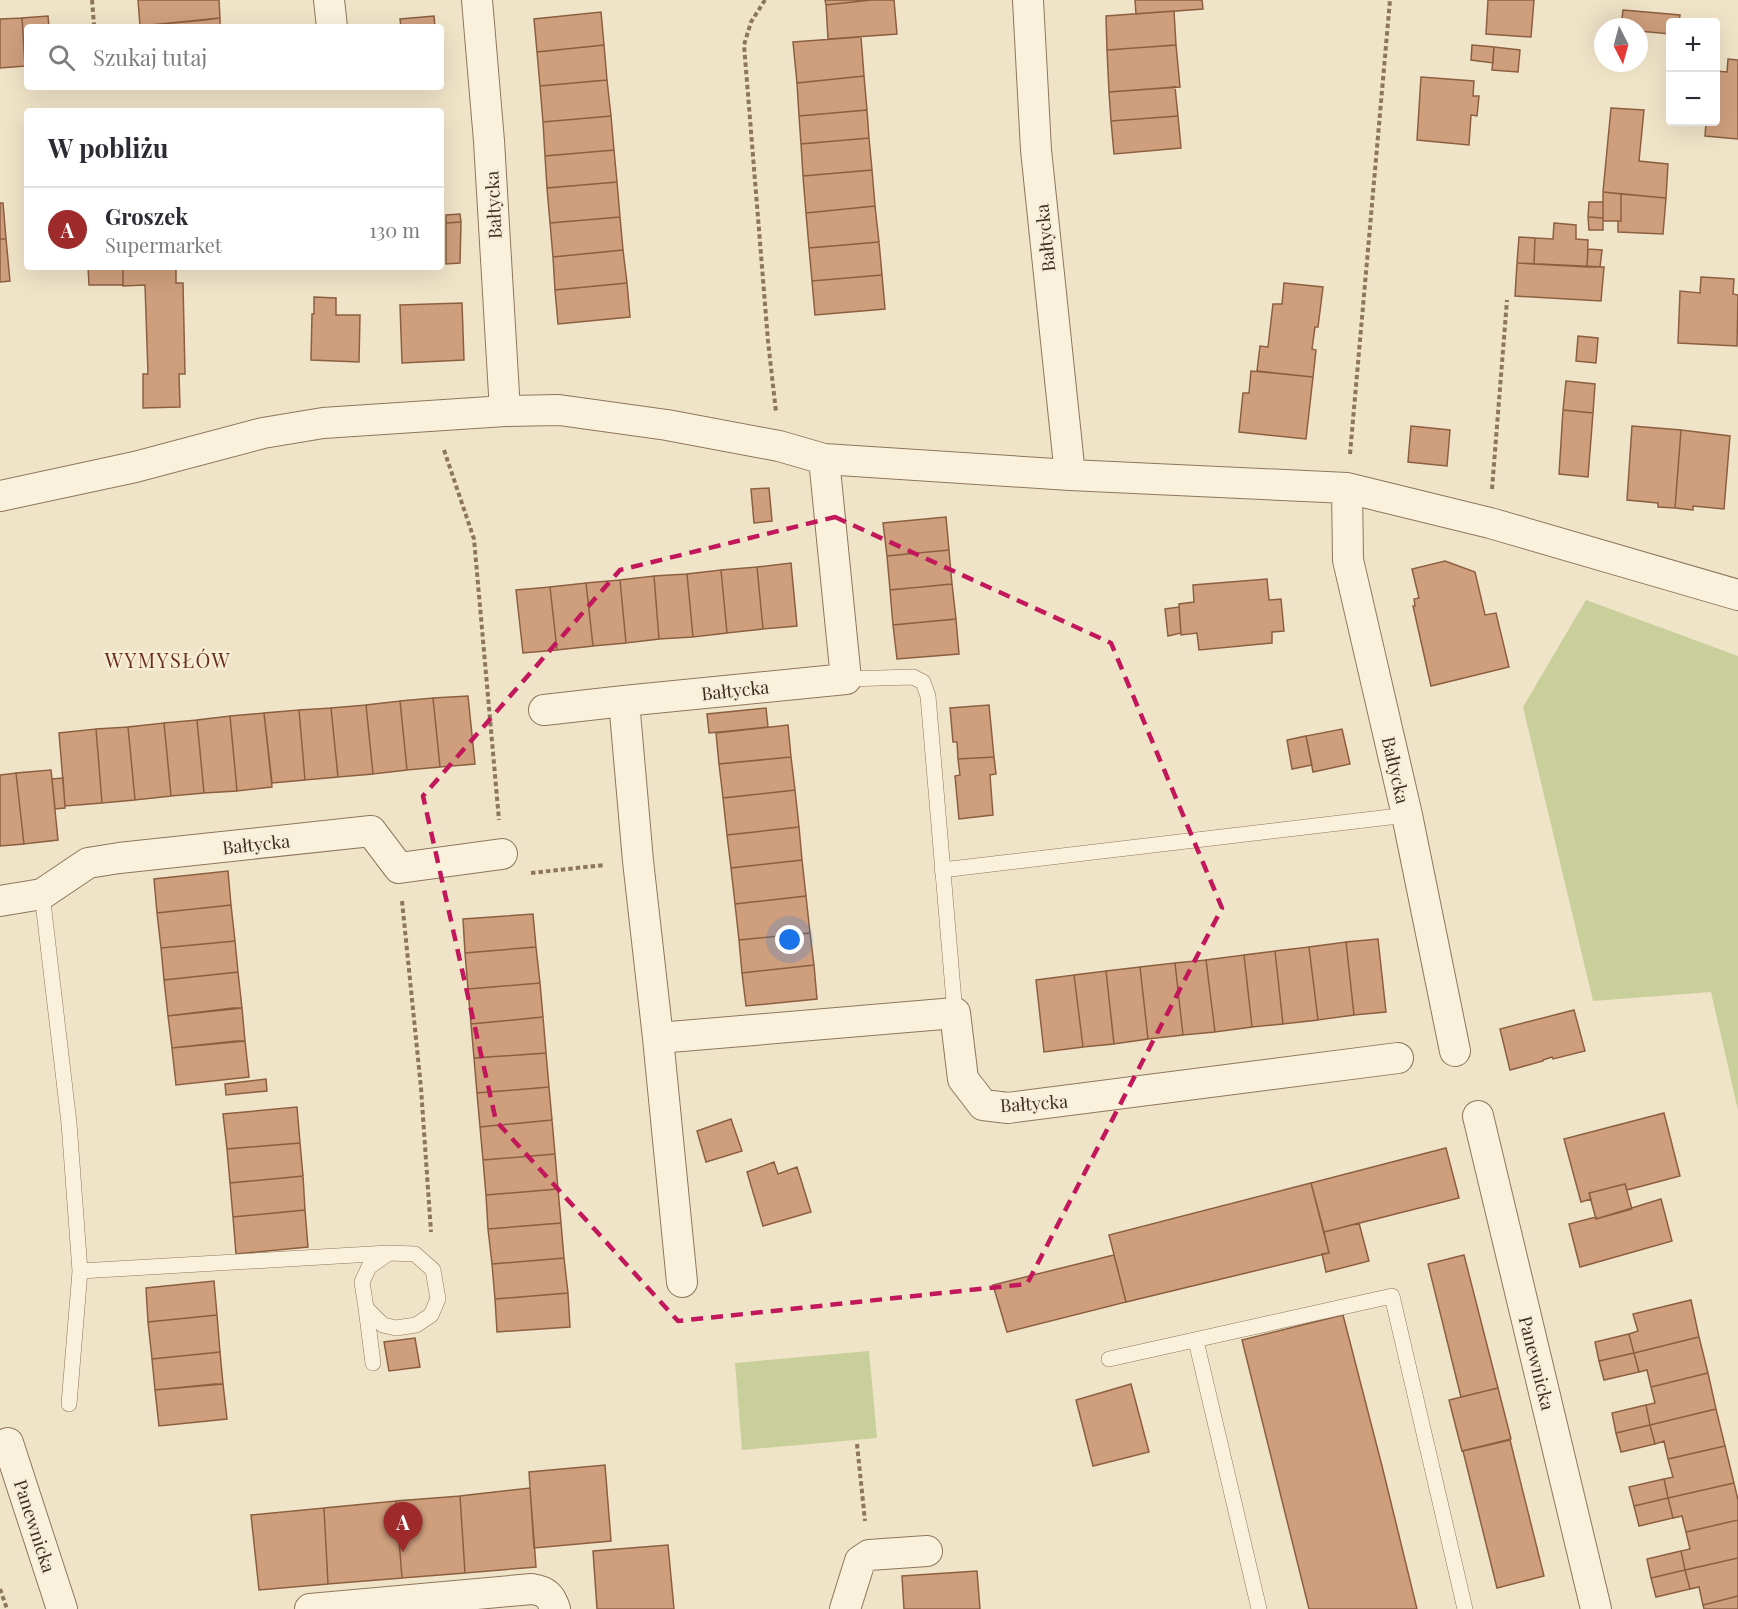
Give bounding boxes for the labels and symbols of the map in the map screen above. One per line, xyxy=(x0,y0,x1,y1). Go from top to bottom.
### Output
north arrow xyxy=(1594,18,1648,72)
street label: Bałtycka xyxy=(479,170,507,240)
street label: Bałtycka xyxy=(1030,203,1060,273)
district label: WYMYSŁÓW xyxy=(104,646,231,673)
street label: Bałtycka xyxy=(700,675,770,705)
street label: Bałtycka xyxy=(1377,734,1415,806)
street label: Bałtycka xyxy=(221,829,291,859)
your location xyxy=(775,925,804,954)
street label: Bałtycka xyxy=(999,1089,1069,1117)
street label: Panewnicka xyxy=(1514,1313,1560,1413)
street label: Panewnicka xyxy=(9,1476,61,1576)
pin: A xyxy=(384,1502,422,1552)

